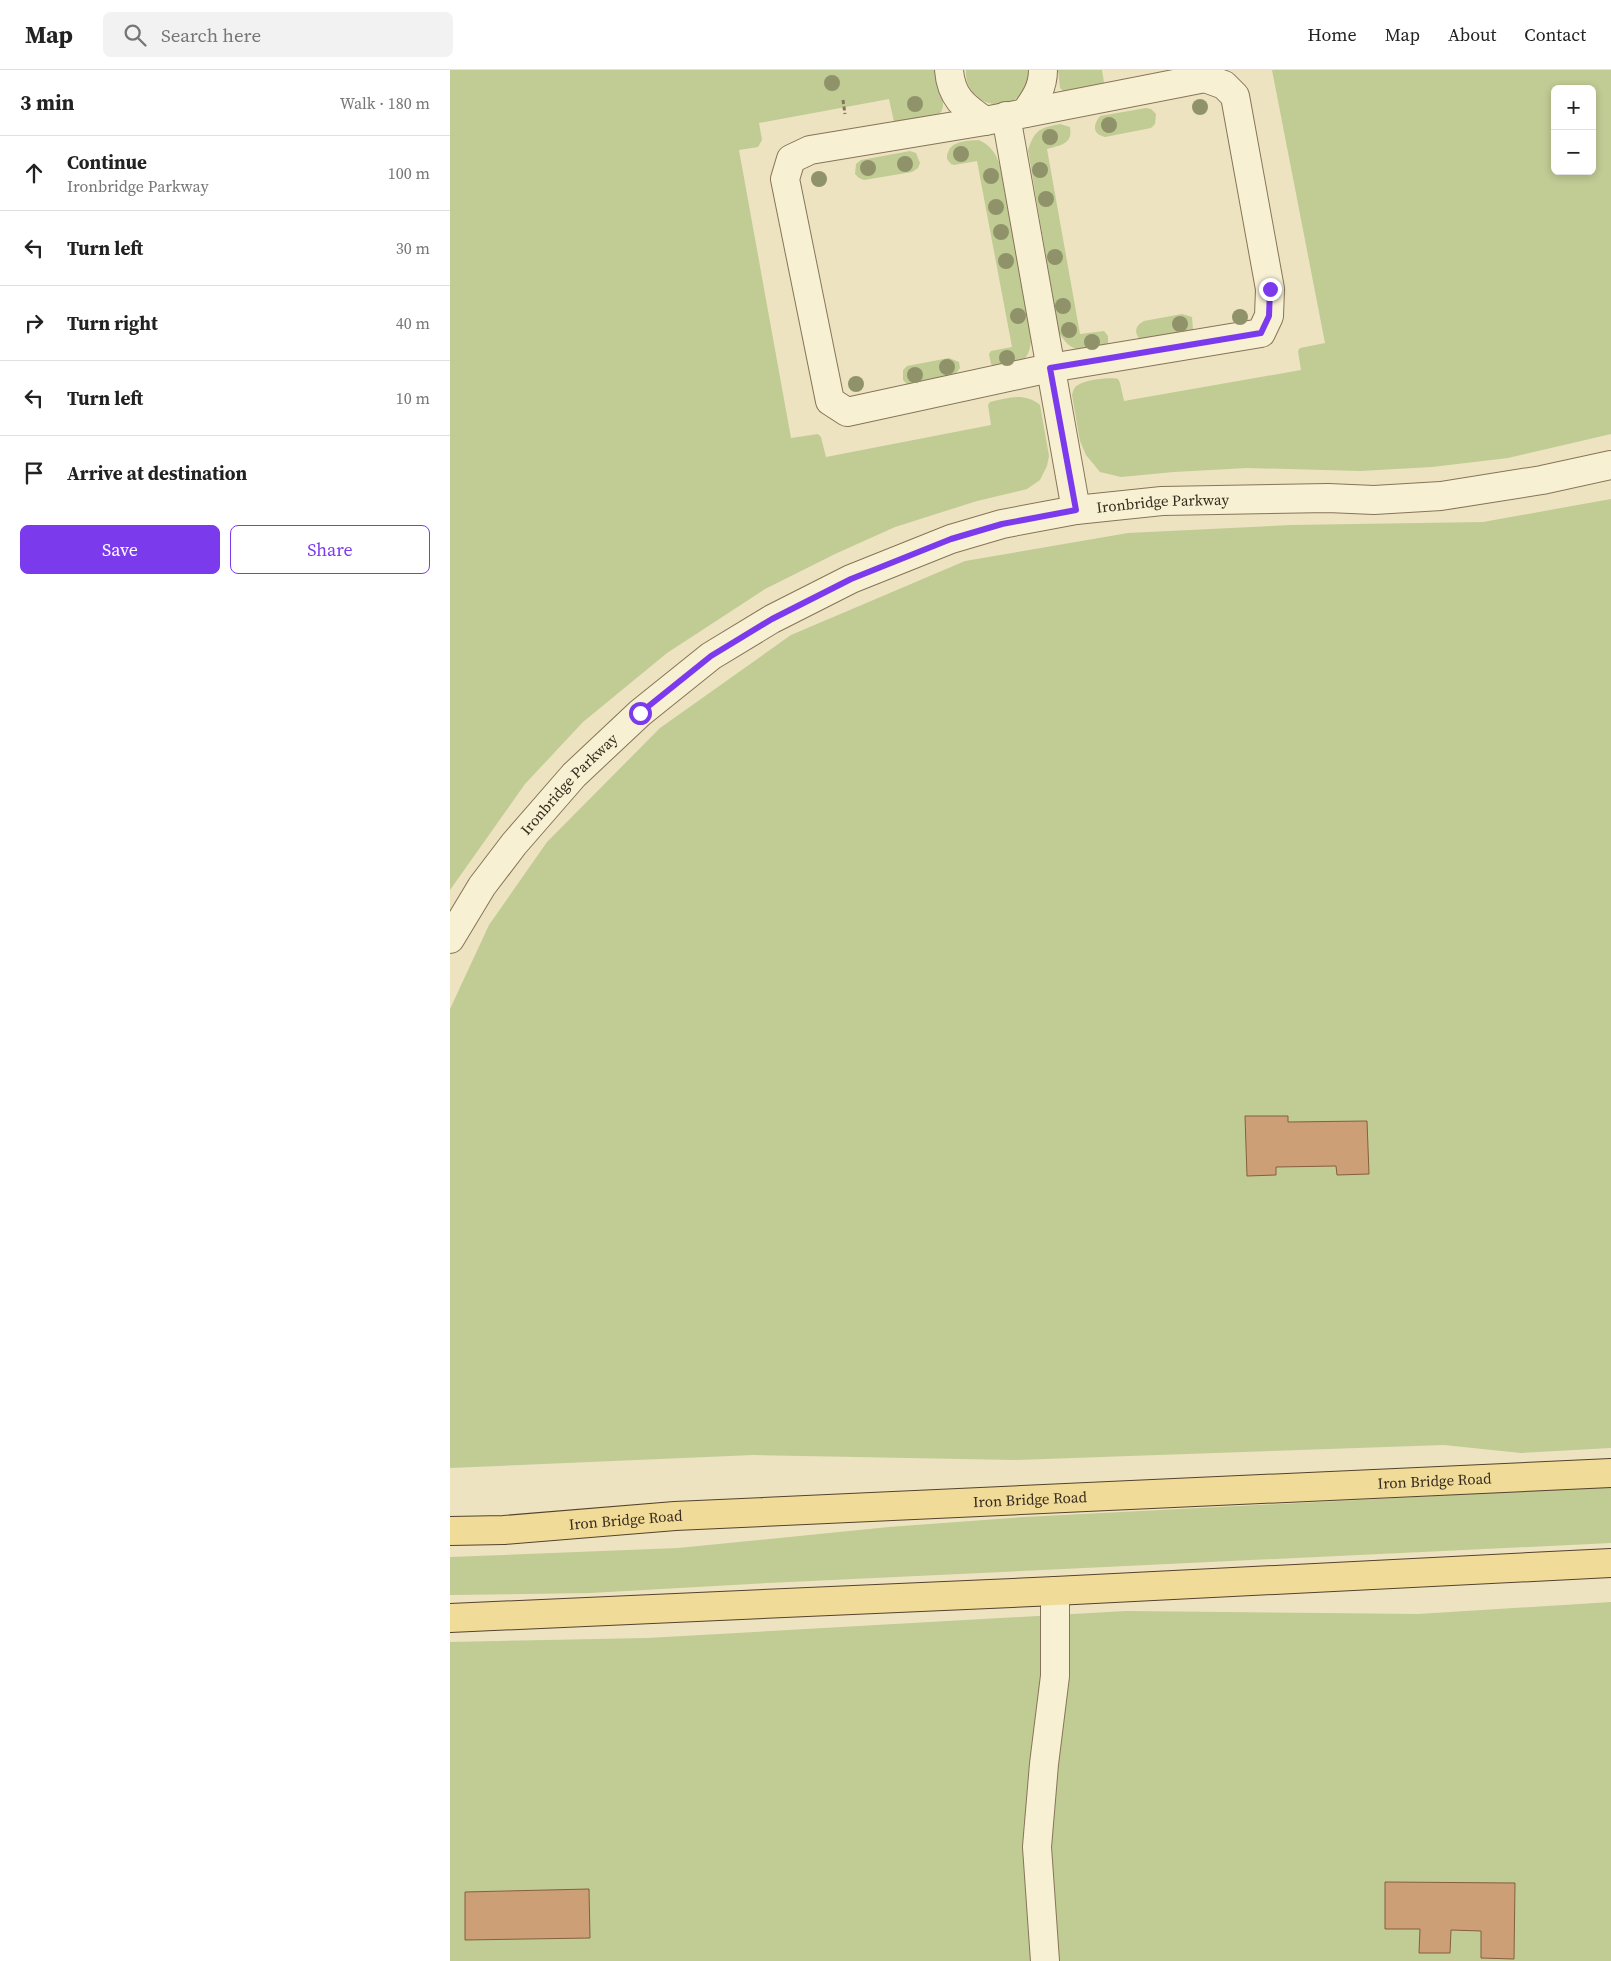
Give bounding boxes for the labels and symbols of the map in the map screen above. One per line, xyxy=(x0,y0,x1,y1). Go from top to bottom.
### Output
route end xyxy=(1259,278,1282,301)
street label: Ironbridge Parkway xyxy=(1095,489,1230,518)
route start xyxy=(629,702,652,725)
street label: Ironbridge Parkway xyxy=(515,728,622,839)
street label: Iron Bridge Road xyxy=(1377,1467,1493,1494)
street label: Iron Bridge Road xyxy=(973,1486,1088,1512)
street label: Iron Bridge Road xyxy=(568,1505,683,1535)

